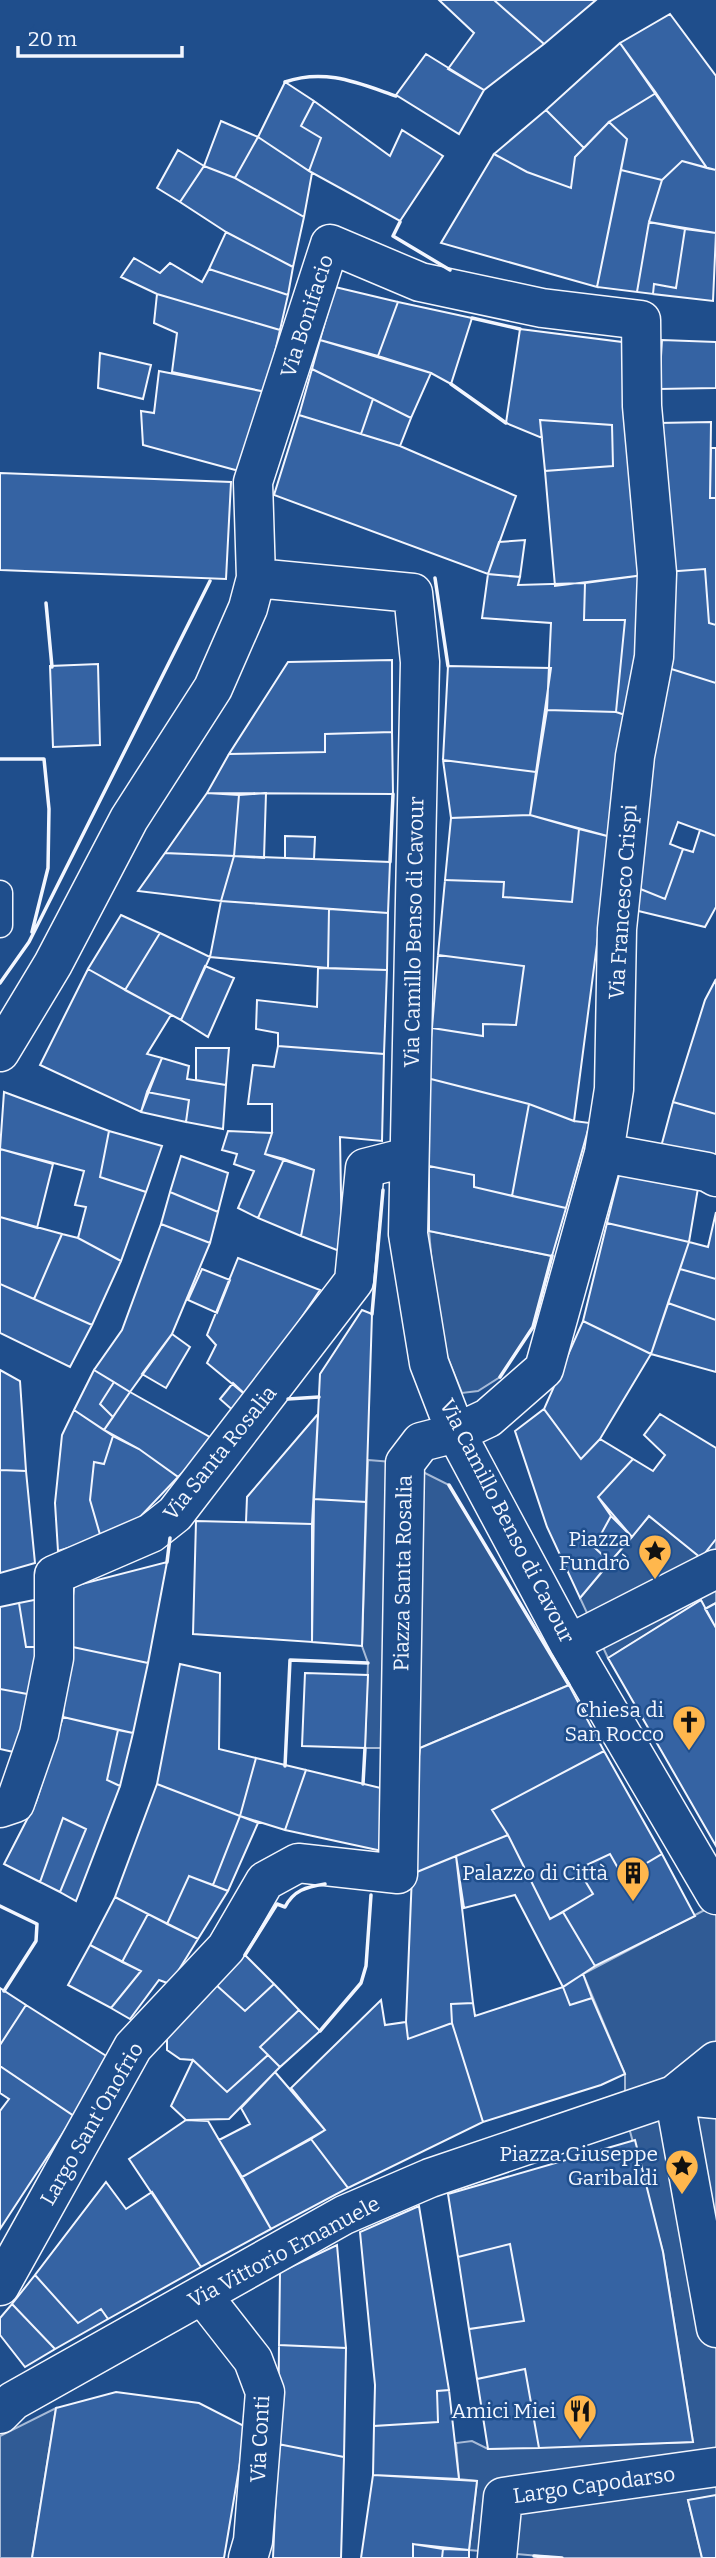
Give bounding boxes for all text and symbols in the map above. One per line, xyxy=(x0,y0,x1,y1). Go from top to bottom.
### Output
scale bar xyxy=(18,14,182,58)
text: 20 m xyxy=(28,26,77,52)
street label: Via Bonifacio xyxy=(275,251,339,381)
street label: Via Camillo Benso di Cavour xyxy=(399,796,429,1068)
street label: Via Francesco Crispi xyxy=(603,803,643,1001)
street label: Via Santa Rosalia xyxy=(158,1380,283,1526)
street label: Via Camillo Benso di Cavour xyxy=(434,1394,580,1648)
street label: Piazza Santa Rosalia xyxy=(388,1474,418,1671)
place label: Piazza Fundrò xyxy=(559,1526,631,1576)
place icon: Piazza Fundrò xyxy=(636,1532,674,1581)
place label: Chiesa di San Rocco xyxy=(565,1697,664,1747)
church icon: Chiesa di San Rocco xyxy=(670,1703,708,1752)
building icon: Palazzo di Città xyxy=(614,1854,652,1903)
place label: Palazzo di Città xyxy=(462,1860,608,1886)
street label: Largo Sant'Onofrio xyxy=(35,2038,149,2210)
place label: Piazza Giuseppe Garibaldi xyxy=(500,2141,658,2191)
place icon: Piazza Giuseppe Garibaldi xyxy=(663,2147,701,2196)
street label: Via Vittorio Emanuele xyxy=(184,2190,384,2314)
restaurant icon: Amici Miei xyxy=(561,2392,599,2441)
street label: Via Conti xyxy=(245,2395,275,2483)
place label: Amici Miei xyxy=(452,2398,556,2424)
street label: Largo Capodarso xyxy=(511,2461,677,2509)

